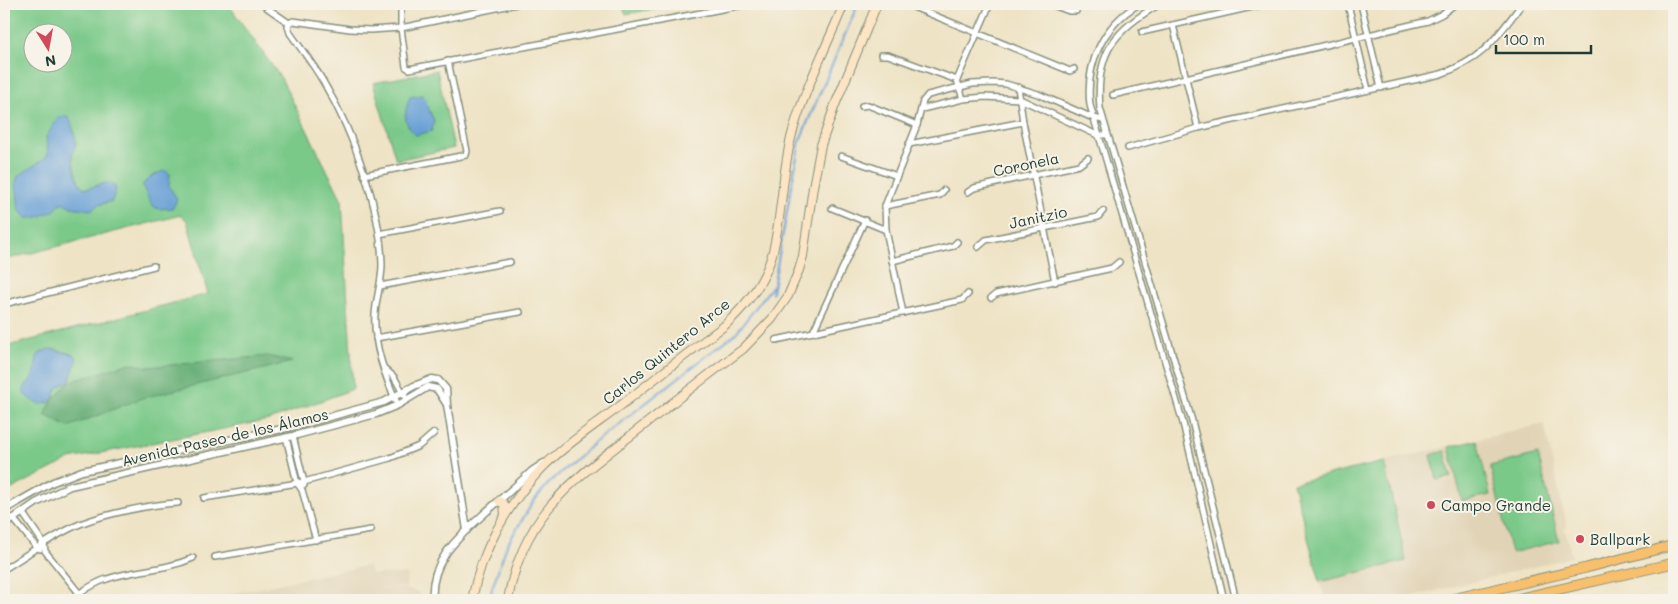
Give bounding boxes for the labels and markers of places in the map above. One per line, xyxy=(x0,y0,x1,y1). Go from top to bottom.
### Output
place label: Campo Grande xyxy=(1441,495,1551,515)
marker: Campo Grande xyxy=(1425,499,1437,511)
place label: Ballpark xyxy=(1590,529,1650,549)
marker: Ballpark xyxy=(1574,533,1586,545)

